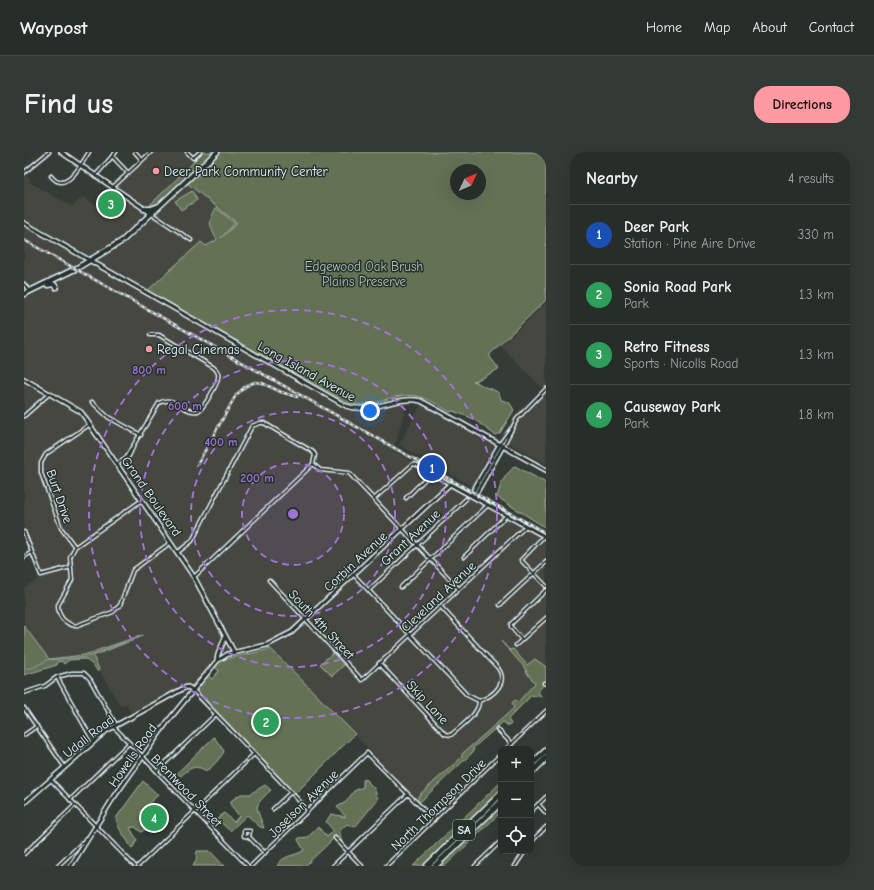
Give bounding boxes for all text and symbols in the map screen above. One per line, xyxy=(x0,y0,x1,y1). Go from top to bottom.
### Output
text: Waypost xyxy=(20,17,88,39)
text: Home xyxy=(646,19,682,36)
text: Map xyxy=(704,19,730,36)
text: About xyxy=(752,19,787,36)
text: Contact xyxy=(809,19,854,36)
button: Directions xyxy=(754,86,850,123)
text: Find us xyxy=(24,88,113,120)
place label: Deer Park Community Center xyxy=(164,164,328,179)
north arrow xyxy=(450,164,486,200)
marker: Deer Park Community Center xyxy=(151,166,161,176)
text: Nearby xyxy=(586,169,637,188)
text: 4 results xyxy=(788,171,834,186)
pin: 3 xyxy=(98,189,124,219)
text: Deer Park xyxy=(624,218,689,236)
text: 1 xyxy=(596,227,602,242)
text: 330 m xyxy=(798,227,834,242)
text: Station · Pine Aire Drive xyxy=(624,236,755,251)
park label: Edgewood Oak Brush Plains Preserve xyxy=(305,259,423,289)
text: Sonia Road Park xyxy=(624,278,731,296)
text: 2 xyxy=(596,287,602,302)
text: 1.3 km xyxy=(799,287,834,302)
text: Park xyxy=(624,296,649,311)
street label: Long Island Avenue xyxy=(255,338,359,405)
text: Retro Fitness xyxy=(624,338,710,356)
place label: Regal Cinemas xyxy=(157,342,239,357)
marker: Regal Cinemas xyxy=(144,344,154,354)
text: 3 xyxy=(596,347,602,362)
text: 1.3 km xyxy=(799,347,834,362)
text: Sports · Nicolls Road xyxy=(624,356,738,371)
text: 800 m xyxy=(132,363,166,377)
text: Causeway Park xyxy=(624,398,721,416)
text: 600 m xyxy=(168,399,202,413)
your location xyxy=(360,401,380,421)
text: 4 xyxy=(596,407,602,422)
text: 1.8 km xyxy=(799,407,834,422)
text: Park xyxy=(624,416,649,431)
text: 400 m xyxy=(204,435,238,449)
pin: 1 xyxy=(419,453,445,483)
street label: Grand Boulevard xyxy=(119,454,185,539)
street label: Burt Drive xyxy=(43,467,76,525)
text: 200 m xyxy=(240,471,274,485)
street label: Grant Avenue xyxy=(378,506,444,569)
centre of rings xyxy=(286,507,300,521)
street label: Corbin Avenue xyxy=(321,528,390,594)
street label: Cleveland Avenue xyxy=(398,558,479,635)
street label: South 4th Street xyxy=(286,586,359,663)
street label: Skip Lane xyxy=(404,677,452,728)
pin: 2 xyxy=(253,707,279,737)
street label: Udall Road xyxy=(60,712,117,761)
street label: Howells Road xyxy=(105,721,160,790)
map controls xyxy=(498,746,534,854)
button: + xyxy=(498,746,534,782)
street label: Brentwood Street xyxy=(148,751,226,831)
street label: North Thompson Drive xyxy=(388,755,489,853)
street label: Joselson Avenue xyxy=(265,766,342,840)
button: − xyxy=(498,782,534,818)
pin: 4 xyxy=(141,803,167,833)
button: locate xyxy=(498,818,534,854)
road number: SA xyxy=(453,820,475,840)

